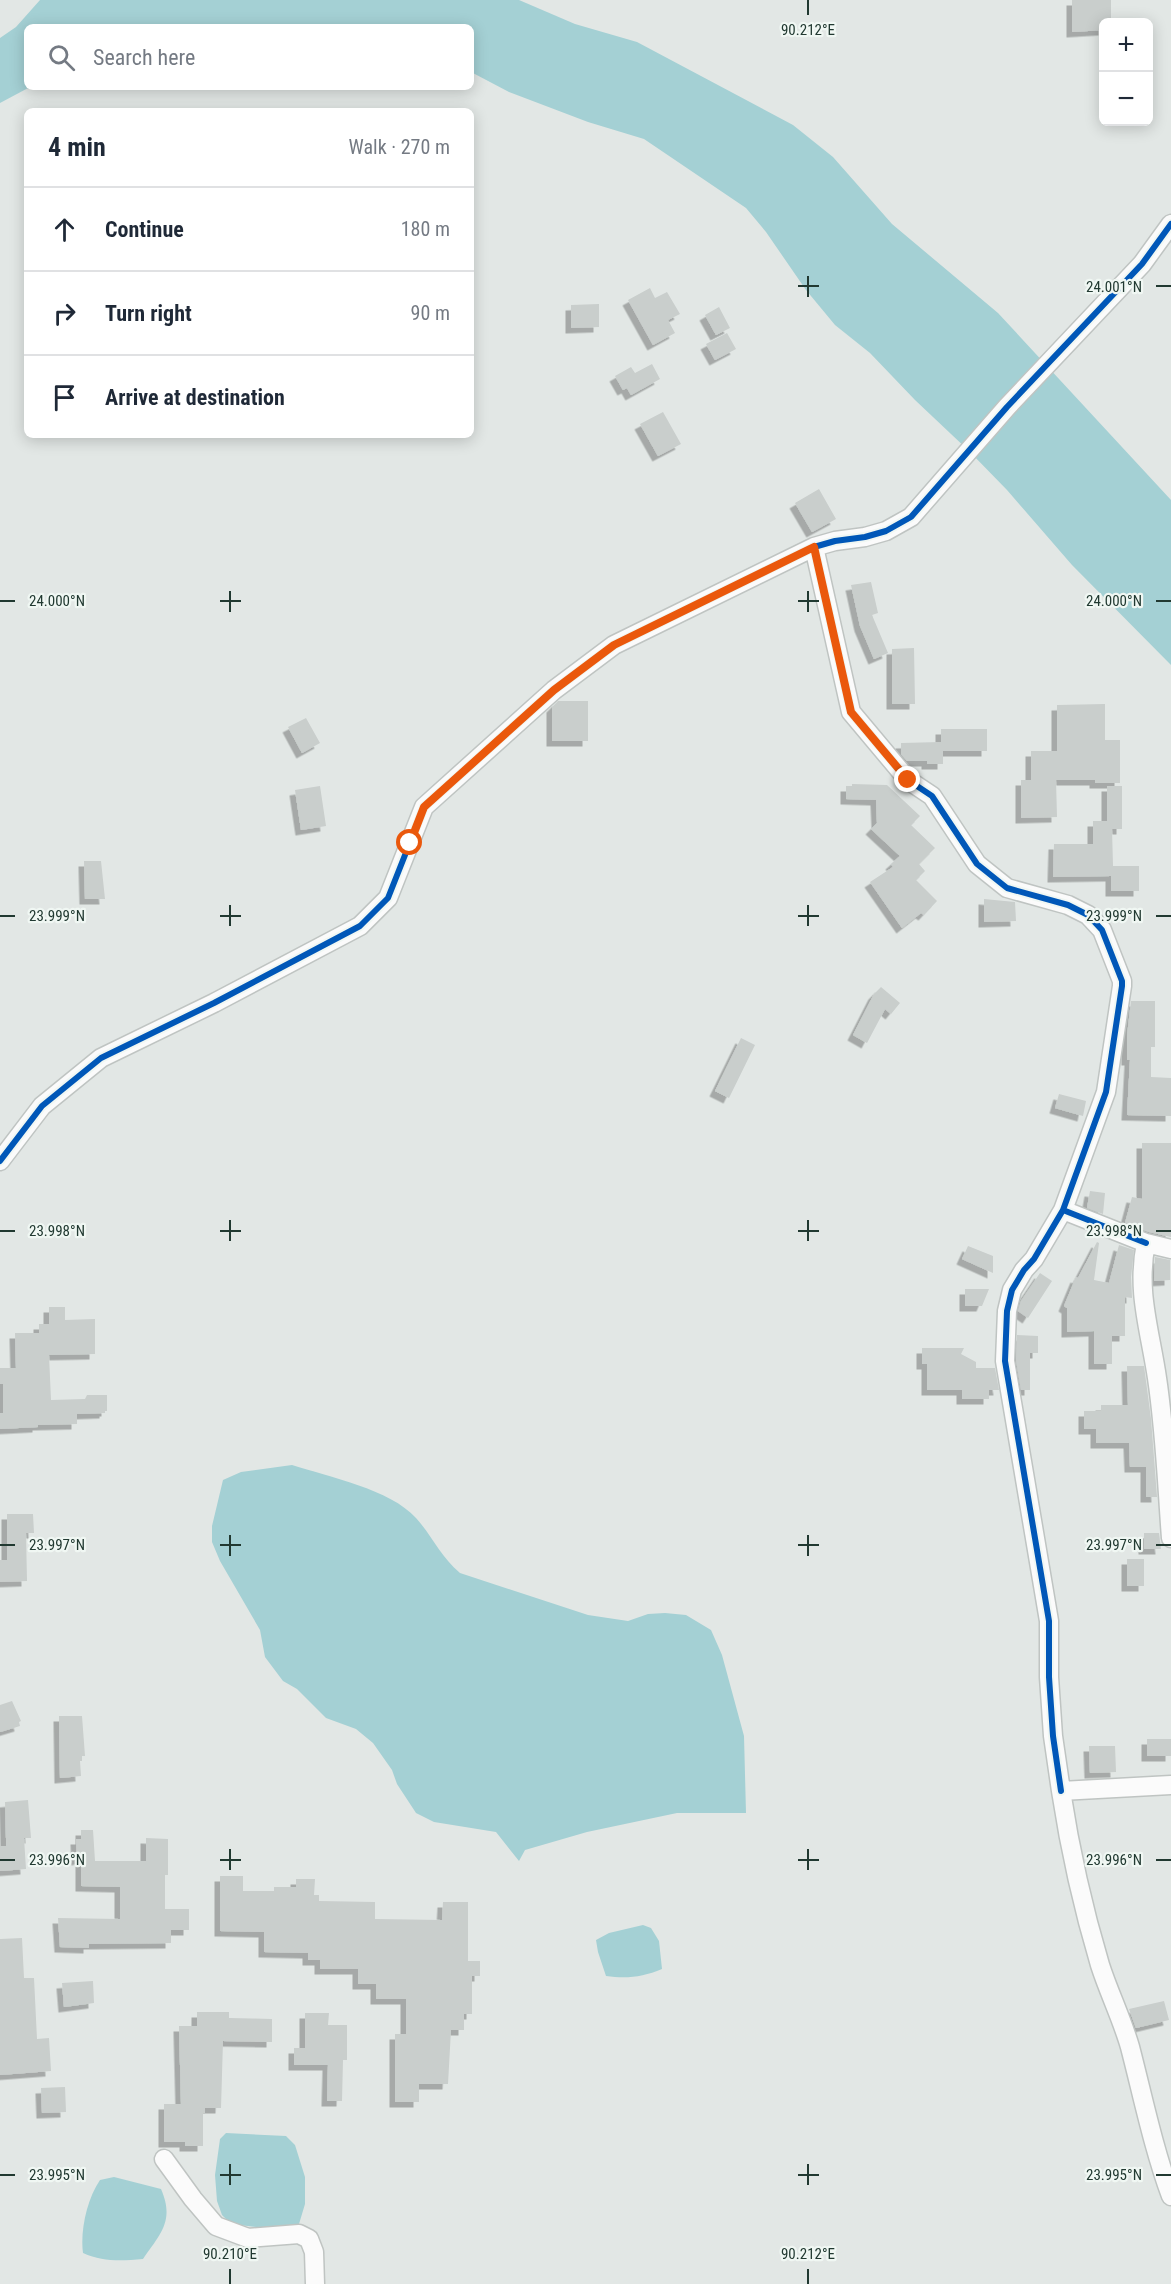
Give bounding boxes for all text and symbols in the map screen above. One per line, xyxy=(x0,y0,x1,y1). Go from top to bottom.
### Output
map controls xyxy=(1099,18,1153,126)
button: + xyxy=(1099,18,1153,72)
text: 90.212°E xyxy=(781,21,835,39)
search box xyxy=(24,24,474,90)
icon: search xyxy=(45,41,78,74)
text: Search here xyxy=(93,45,195,70)
button: − xyxy=(1099,72,1153,126)
text: 4 min xyxy=(48,132,106,162)
text: Walk · 270 m xyxy=(349,135,450,159)
icon: ahead xyxy=(48,213,81,246)
text: Continue xyxy=(105,217,184,242)
text: 180 m xyxy=(401,217,450,241)
text: 24.001°N xyxy=(1086,278,1142,296)
icon: right xyxy=(48,297,81,330)
text: Turn right xyxy=(105,301,192,326)
text: 90 m xyxy=(411,301,450,325)
icon: arrive xyxy=(48,381,81,414)
text: Arrive at destination xyxy=(105,385,285,410)
text: 24.000°N xyxy=(29,592,85,610)
text: 24.000°N xyxy=(1086,592,1142,610)
route end xyxy=(894,766,920,792)
route start xyxy=(396,829,422,855)
text: 23.999°N xyxy=(29,907,85,925)
text: 23.999°N xyxy=(1086,907,1142,925)
text: 23.998°N xyxy=(29,1222,85,1240)
text: 23.998°N xyxy=(1086,1222,1142,1240)
text: 23.997°N xyxy=(29,1536,85,1554)
text: 23.997°N xyxy=(1086,1536,1142,1554)
text: 23.996°N xyxy=(29,1851,85,1869)
text: 23.996°N xyxy=(1086,1851,1142,1869)
text: 23.995°N xyxy=(29,2166,85,2184)
text: 23.995°N xyxy=(1086,2166,1142,2184)
text: 90.210°E xyxy=(203,2245,257,2263)
text: 90.212°E xyxy=(781,2245,835,2263)

